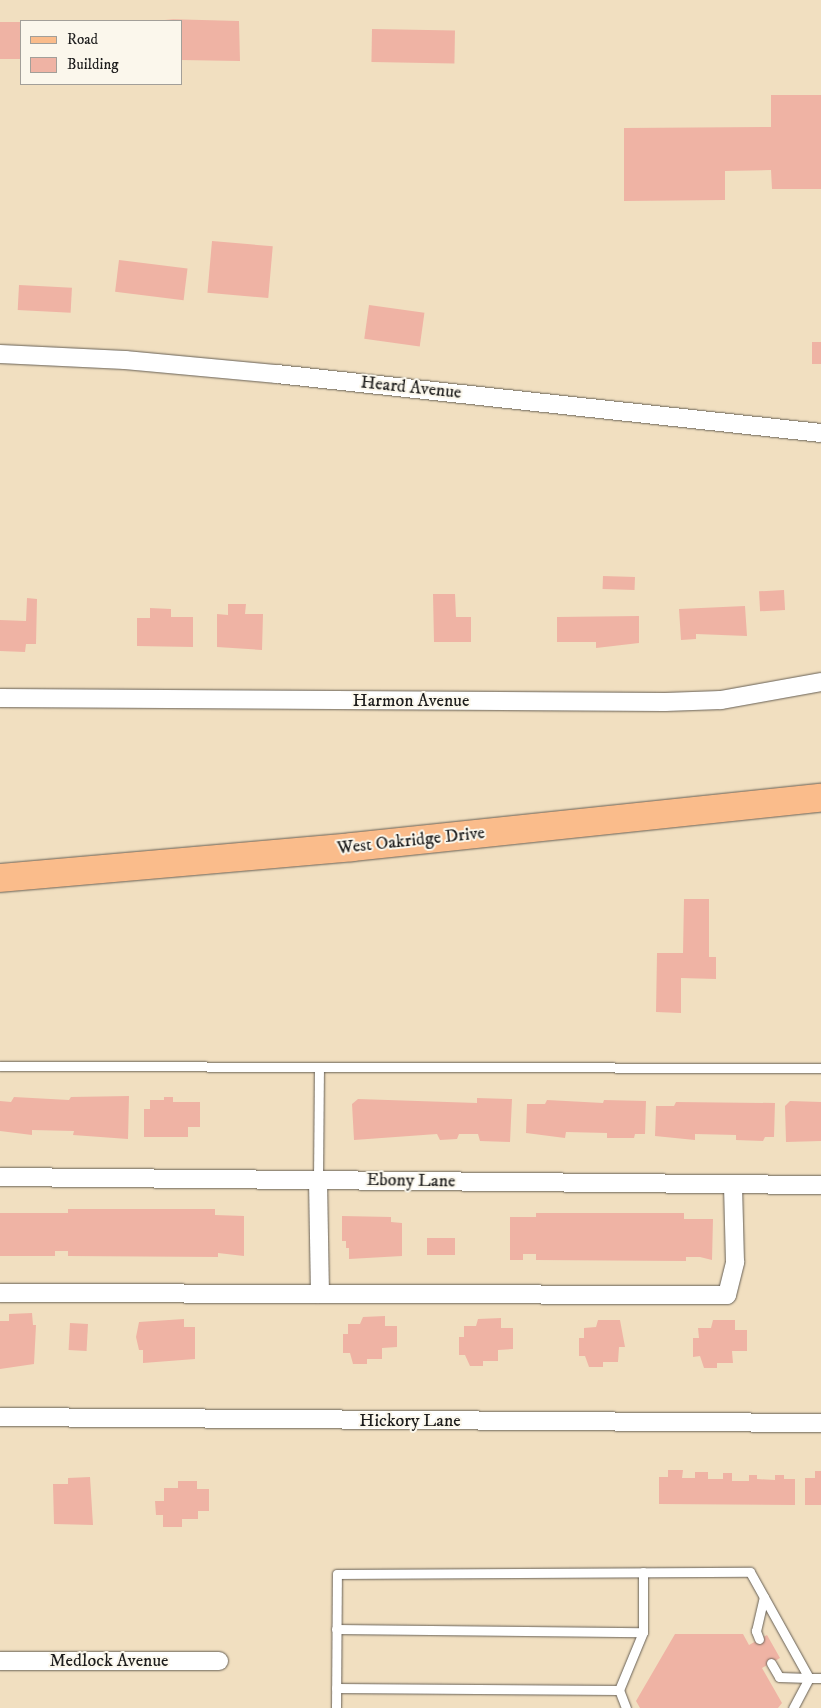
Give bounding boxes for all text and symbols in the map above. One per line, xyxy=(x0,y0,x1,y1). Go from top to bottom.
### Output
legend xyxy=(20,20,182,85)
text: Road xyxy=(67,30,98,49)
text: Building xyxy=(67,55,119,74)
street label: Heard Avenue xyxy=(359,372,463,404)
street label: Harmon Avenue xyxy=(353,690,469,712)
street label: West Oakridge Drive xyxy=(336,822,486,860)
street label: Ebony Lane xyxy=(366,1169,456,1193)
street label: Hickory Lane xyxy=(359,1410,461,1432)
street label: Medlock Avenue xyxy=(49,1650,169,1672)

